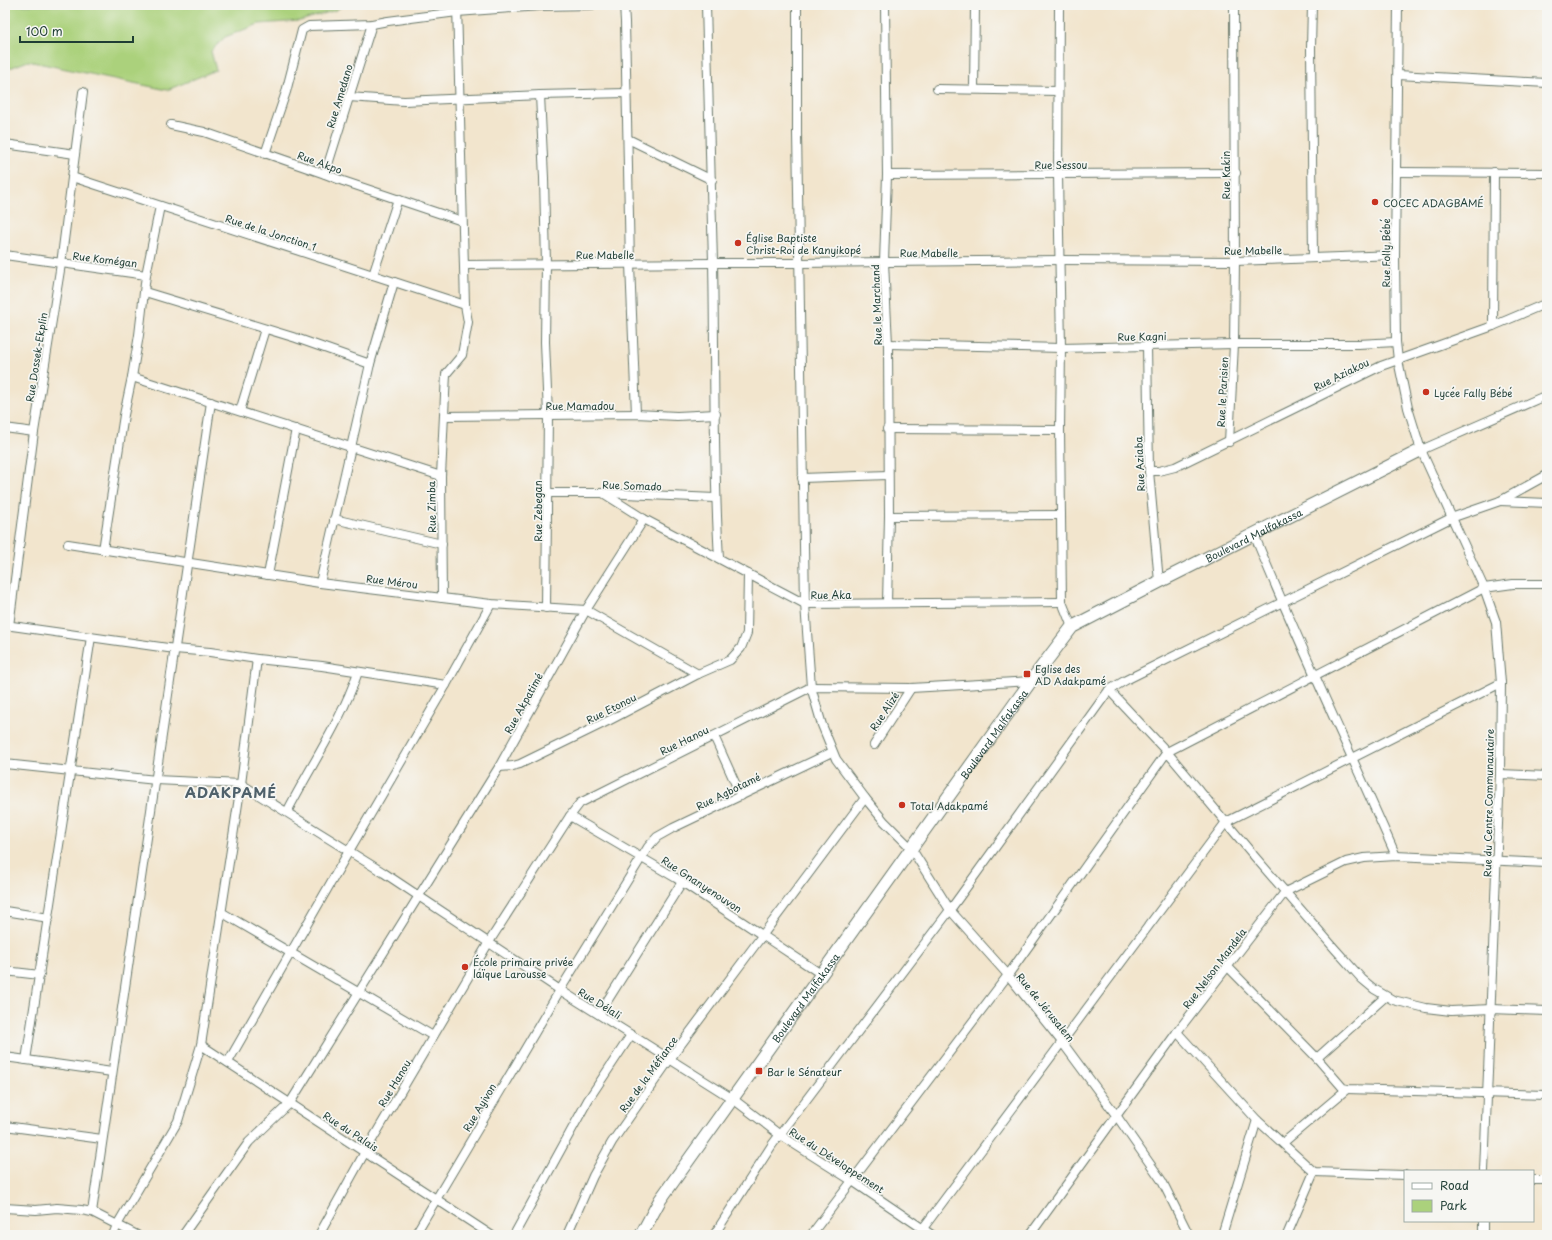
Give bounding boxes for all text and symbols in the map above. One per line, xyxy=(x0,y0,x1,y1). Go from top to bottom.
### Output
scale bar xyxy=(20,18,133,44)
text: 100 m xyxy=(26,22,63,40)
street label: Rue Amedano xyxy=(322,62,356,130)
street label: Rue Akpo xyxy=(296,147,345,177)
street label: Rue Kakin xyxy=(1218,151,1233,199)
street label: Rue Sessou xyxy=(1035,157,1088,172)
place label: COCEC ADAGBAMÉ xyxy=(1383,195,1484,210)
marker: COCEC ADAGBAMÉ xyxy=(1370,197,1380,207)
street label: Rue de la Jonction 1 xyxy=(224,210,318,254)
street label: Rue Folly Bébé xyxy=(1378,218,1394,288)
place label: Église Baptiste Christ-Roi de Kanyikopé xyxy=(746,230,861,258)
marker: Église Baptiste Christ-Roi de Kanyikopé xyxy=(733,238,743,248)
street label: Rue Mabelle xyxy=(1224,242,1283,258)
street label: Rue Mabelle xyxy=(900,245,959,260)
street label: Rue Mabelle xyxy=(576,247,635,262)
street label: Rue Komégan xyxy=(72,248,138,270)
street label: Rue le Marchand xyxy=(867,264,885,346)
street label: Rue Dossek-Ekplin xyxy=(22,311,50,403)
street label: Rue Kagni xyxy=(1117,328,1167,344)
street label: Rue Aziakou xyxy=(1311,354,1372,394)
street label: Rue le Parisien xyxy=(1213,356,1231,428)
place label: Lycée Fally Bébé xyxy=(1434,385,1513,401)
marker: Lycée Fally Bébé xyxy=(1421,387,1431,397)
street label: Rue Mamadou xyxy=(546,398,615,413)
street label: Rue Aziaba xyxy=(1130,435,1148,492)
street label: Rue Somado xyxy=(602,476,663,494)
street label: Rue Zimba xyxy=(423,480,439,533)
street label: Rue Zebegan xyxy=(530,480,545,542)
street label: Boulevard Malfakassa xyxy=(1202,503,1305,565)
street label: Rue Mérou xyxy=(365,570,419,592)
street label: Rue Aka xyxy=(811,587,852,602)
place label: Eglise des AD Adakpamé xyxy=(1035,661,1106,688)
marker: Eglise des AD Adakpamé xyxy=(1022,669,1032,679)
street label: Rue Akpatimé xyxy=(500,670,546,736)
street label: Boulevard Malfakassa xyxy=(956,685,1031,782)
street label: Rue Etonou xyxy=(583,689,639,727)
street label: Rue Alizé xyxy=(866,689,902,733)
street label: Rue Hanou xyxy=(657,722,711,758)
street label: Rue du Centre Communautaire xyxy=(1479,729,1497,877)
street label: Rue Agbotamé xyxy=(693,769,763,813)
district label: ADAKPAMÉ xyxy=(185,782,277,803)
place label: Total Adakpamé xyxy=(910,798,988,813)
marker: Total Adakpamé xyxy=(897,800,907,810)
street label: Rue Gnanyenouvon xyxy=(658,852,745,917)
street label: Rue Nelson Mandela xyxy=(1179,924,1250,1012)
street label: Boulevard Malfakassa xyxy=(768,949,843,1045)
place label: École primaire privée laïque Larousse xyxy=(473,954,574,981)
marker: École primaire privée laïque Larousse xyxy=(460,962,470,972)
street label: Rue de Jérusalem xyxy=(1014,969,1078,1045)
street label: Rue Délali xyxy=(575,984,625,1022)
street label: Rue de la Méfiance xyxy=(615,1032,681,1115)
street label: Rue Hanou xyxy=(374,1057,414,1109)
place label: Bar le Sénateur xyxy=(767,1064,842,1079)
marker: Bar le Sénateur xyxy=(754,1066,764,1076)
street label: Rue Ayivon xyxy=(459,1080,500,1134)
street label: Rue du Palais xyxy=(320,1107,382,1155)
street label: Rue du Développement xyxy=(787,1124,887,1196)
legend xyxy=(1404,1170,1534,1222)
text: Road xyxy=(1440,1176,1469,1194)
text: Park xyxy=(1440,1196,1467,1214)

